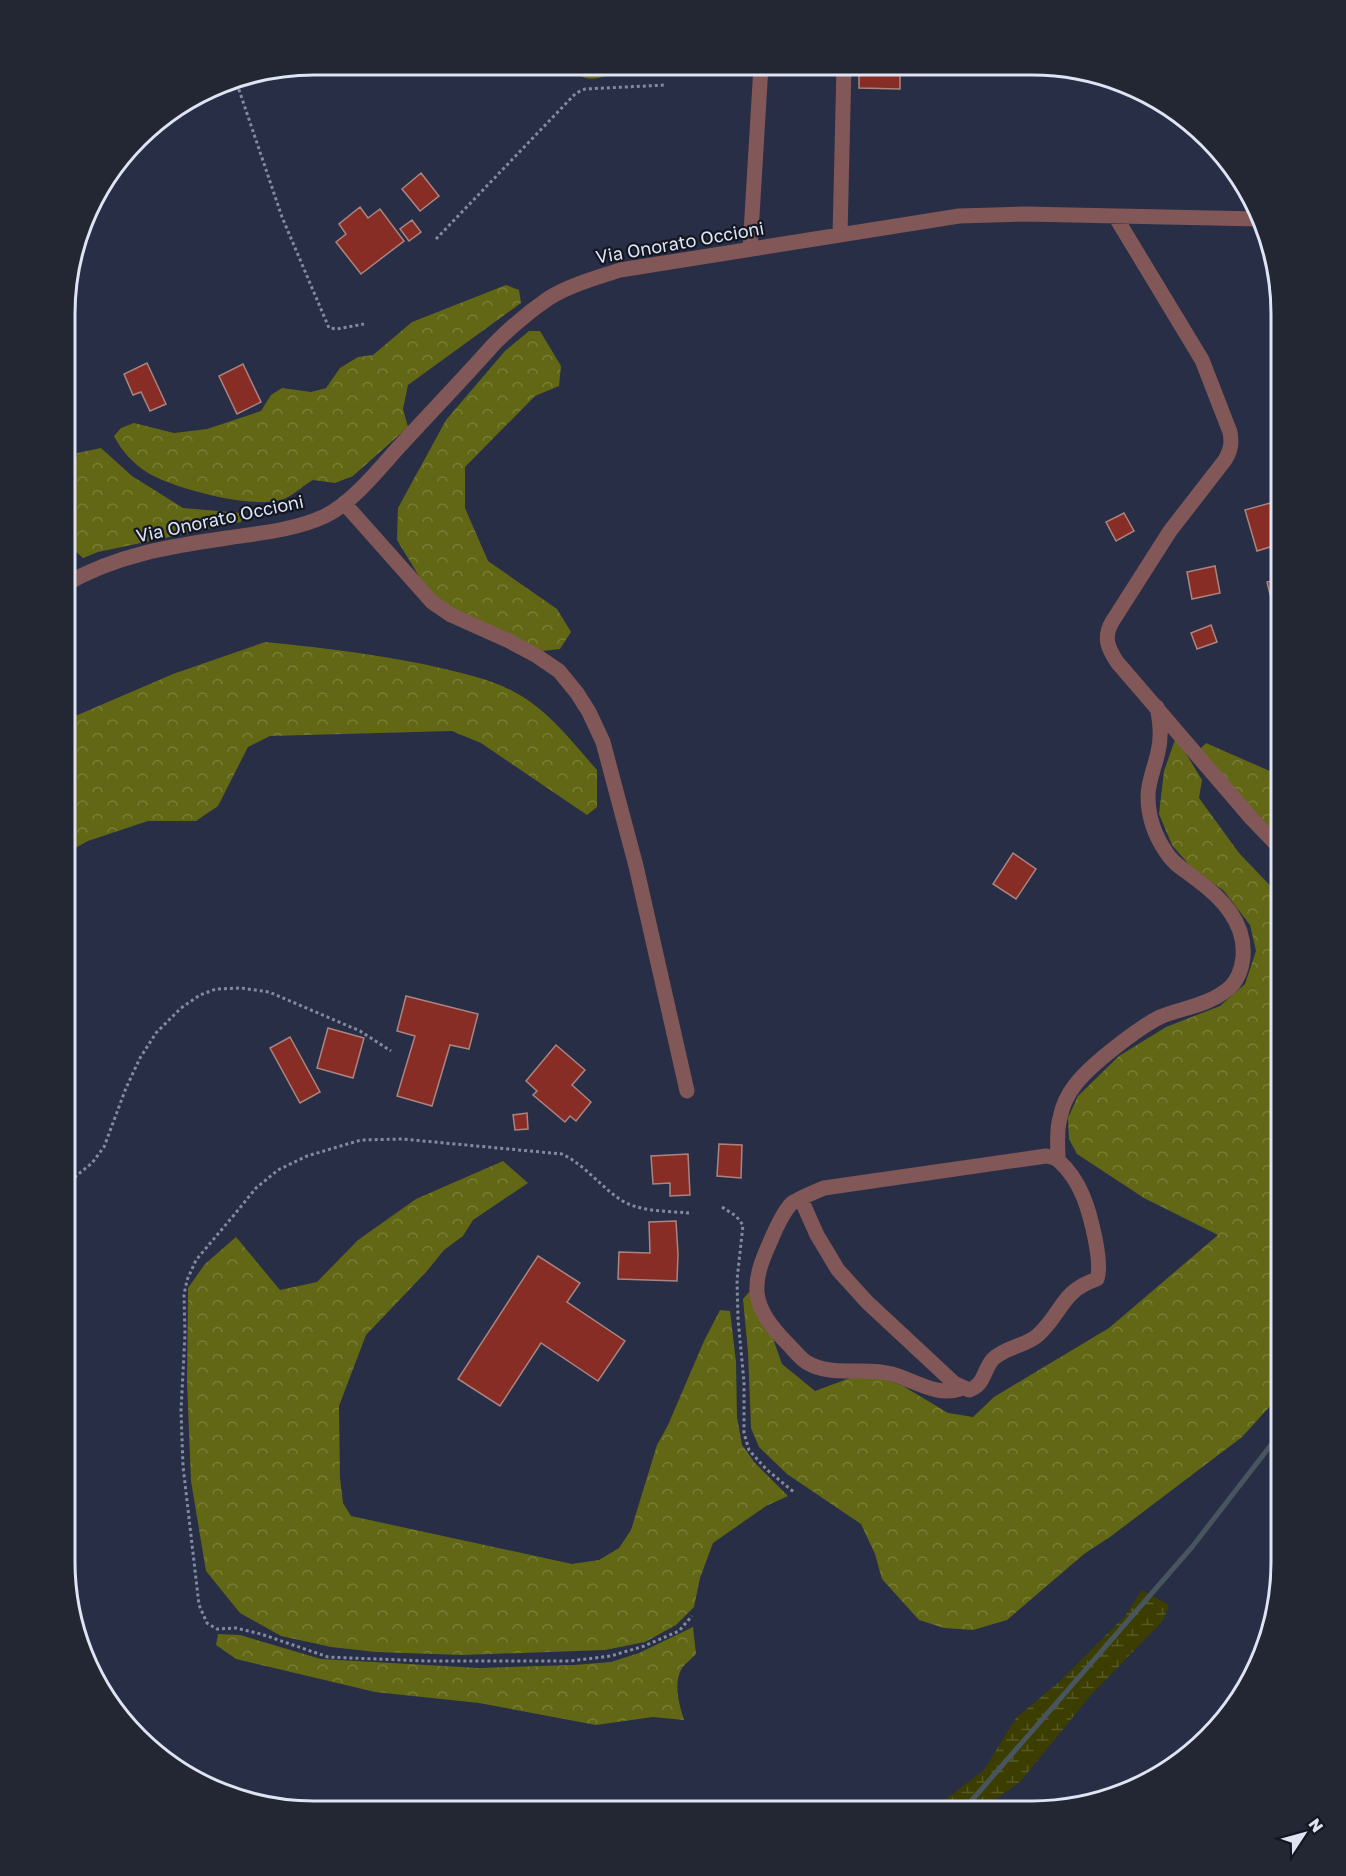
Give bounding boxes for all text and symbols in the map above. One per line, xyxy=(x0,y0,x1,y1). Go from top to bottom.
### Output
street label: Via Onorato Occioni xyxy=(594,216,766,268)
street label: Via Onorato Occioni xyxy=(134,490,305,547)
north arrow xyxy=(1274,1804,1334,1864)
text: N xyxy=(1304,1814,1328,1836)

